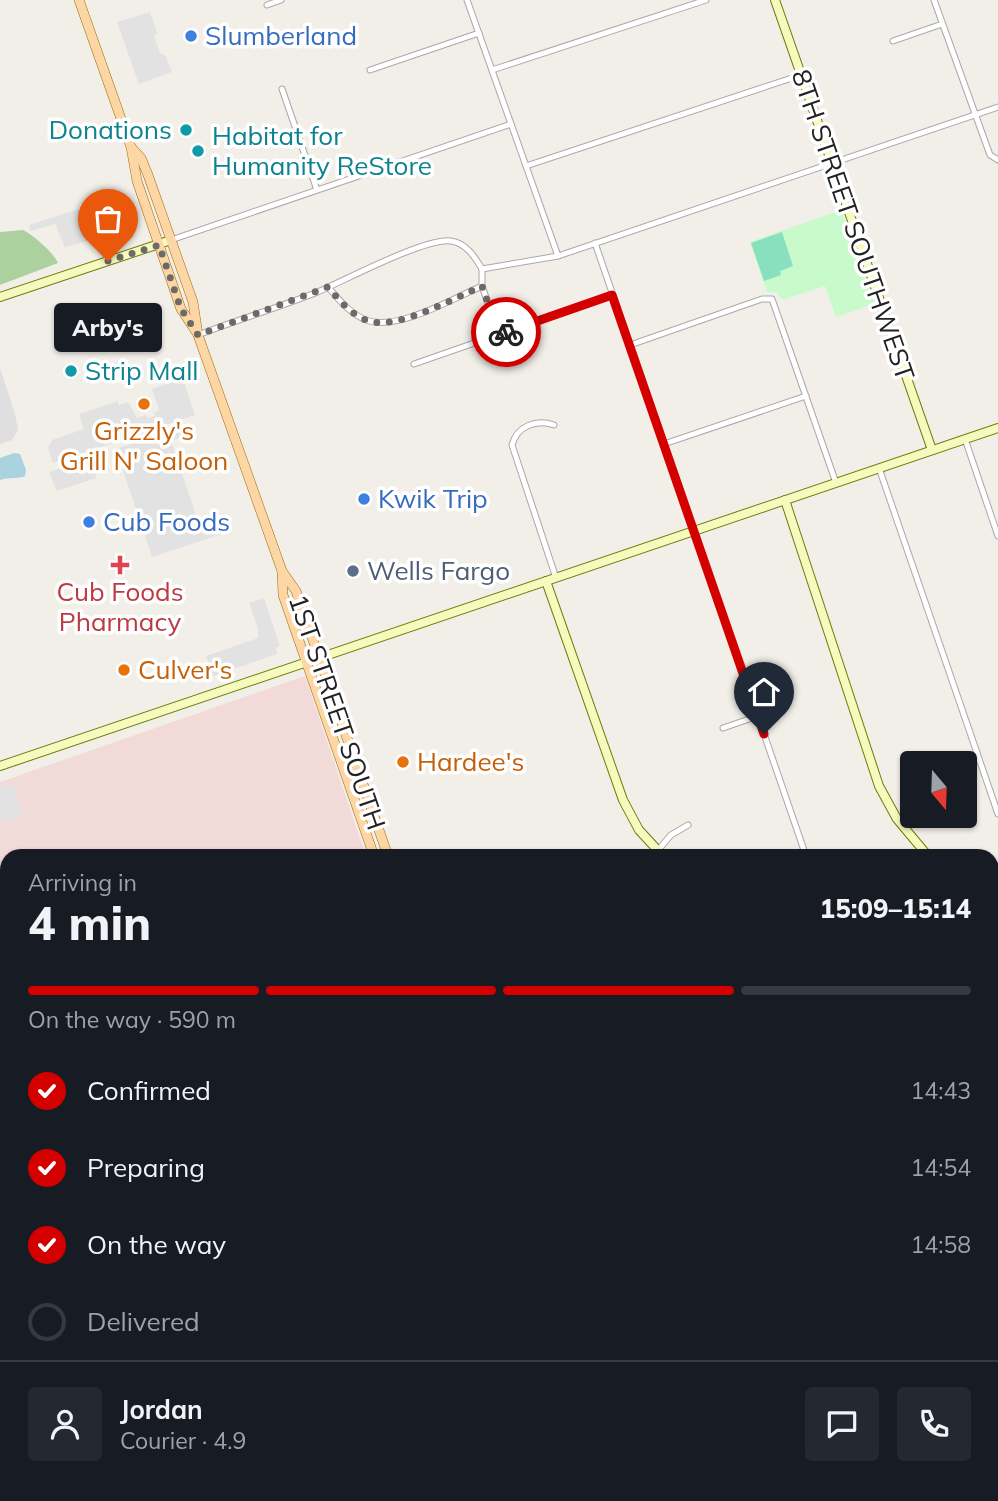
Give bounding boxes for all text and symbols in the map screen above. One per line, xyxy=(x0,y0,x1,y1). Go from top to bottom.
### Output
place label: Slumberland xyxy=(205,19,357,52)
marker: Slumberland xyxy=(183,28,199,44)
street label: 8TH STREET SOUTHWEST xyxy=(785,65,922,385)
place label: Donations xyxy=(49,113,172,146)
place label: Habitat for Humanity ReStore xyxy=(212,119,432,182)
marker: Donations xyxy=(178,122,194,138)
marker: Habitat for Humanity ReStore xyxy=(190,143,206,159)
pin xyxy=(78,189,138,261)
icon: bag xyxy=(89,200,127,238)
courier xyxy=(471,297,541,367)
callout: Arby's xyxy=(54,303,162,352)
text: Arby's xyxy=(72,313,144,342)
icon: bike xyxy=(487,313,525,351)
place label: Strip Mall xyxy=(85,354,199,387)
marker: Strip Mall xyxy=(63,363,79,379)
marker: Grizzly's Grill N' Saloon xyxy=(136,396,152,412)
place label: Grizzly's Grill N' Saloon xyxy=(60,414,228,477)
place label: Kwik Trip xyxy=(378,482,488,515)
marker: Kwik Trip xyxy=(356,491,372,507)
place label: Cub Foods xyxy=(103,505,230,538)
marker: Cub Foods xyxy=(81,514,97,530)
place label: Wells Fargo xyxy=(367,554,510,587)
marker: Cub Foods Pharmacy xyxy=(112,557,128,573)
marker: Wells Fargo xyxy=(345,563,361,579)
place label: Cub Foods Pharmacy xyxy=(56,575,184,638)
street label: 1ST STREET SOUTH xyxy=(282,590,393,834)
place label: Culver's xyxy=(138,653,233,686)
marker: Culver's xyxy=(116,662,132,678)
pin xyxy=(734,662,794,734)
icon: home xyxy=(745,673,783,711)
place label: Hardee's xyxy=(417,745,524,778)
north arrow xyxy=(900,751,976,828)
map controls xyxy=(900,751,977,828)
marker: Hardee's xyxy=(395,754,411,770)
text: Arriving in xyxy=(28,868,137,897)
text: 15:09–15:14 xyxy=(820,892,971,925)
text: 4 min xyxy=(28,894,151,952)
text: On the way · 590 m xyxy=(28,1005,236,1034)
icon: check xyxy=(28,1072,66,1110)
text: Confirmed xyxy=(87,1074,211,1107)
text: 14:43 xyxy=(911,1076,971,1105)
icon: check xyxy=(28,1149,66,1187)
text: Preparing xyxy=(87,1151,205,1184)
text: 14:54 xyxy=(911,1153,971,1182)
icon: check xyxy=(28,1226,66,1264)
text: On the way xyxy=(87,1228,226,1261)
text: 14:58 xyxy=(911,1230,971,1259)
text: Delivered xyxy=(87,1305,200,1338)
button: person xyxy=(28,1387,102,1461)
button: chat xyxy=(805,1387,879,1461)
button: phone xyxy=(897,1387,971,1461)
text: Jordan xyxy=(120,1393,203,1426)
text: Courier · 4.9 xyxy=(120,1426,246,1455)

